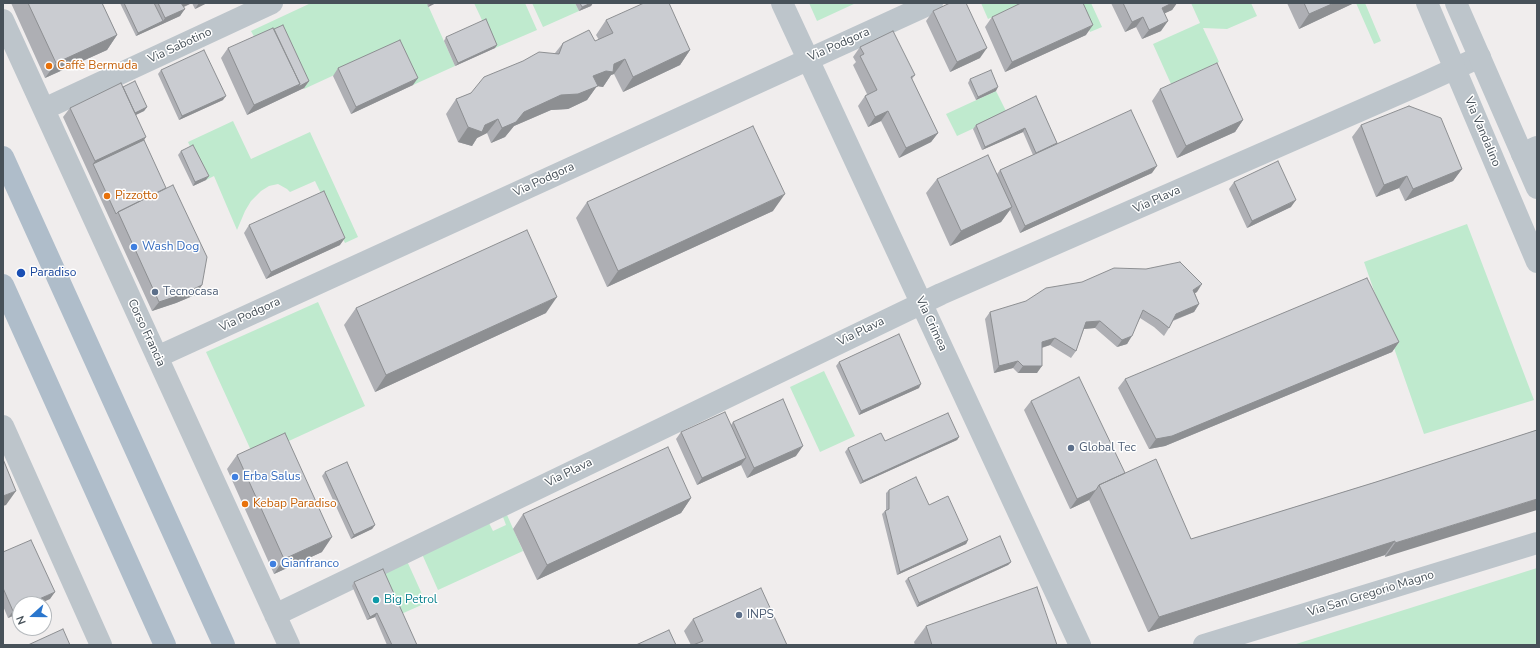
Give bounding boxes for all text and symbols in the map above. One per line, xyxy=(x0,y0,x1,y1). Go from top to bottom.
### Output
street label: Via Sabotino xyxy=(146,25,214,67)
street label: Via Podgora xyxy=(806,25,872,65)
place label: Caffè Bermuda xyxy=(57,59,137,73)
marker: Caffè Bermuda xyxy=(44,61,54,71)
street label: Via Vandalino xyxy=(1461,95,1503,169)
street label: Via Podgora xyxy=(511,160,577,200)
street label: Via Plava xyxy=(1131,183,1183,217)
place label: Pizzotto xyxy=(115,189,158,203)
marker: Pizzotto xyxy=(102,191,112,201)
place label: Wash Dog xyxy=(142,240,199,254)
marker: Wash Dog xyxy=(129,242,139,252)
place label: Paradiso xyxy=(30,266,76,280)
marker: Paradiso xyxy=(15,267,27,279)
place label: Tecnocasa xyxy=(163,285,219,299)
marker: Tecnocasa xyxy=(150,287,160,297)
street label: Via Crimea xyxy=(912,294,950,354)
street label: Via Podgora xyxy=(217,295,283,335)
street label: Corso Francia xyxy=(124,297,168,369)
street label: Via Plava xyxy=(835,314,887,350)
place label: Global Tec xyxy=(1079,441,1136,455)
marker: Global Tec xyxy=(1066,443,1076,453)
street label: Via Plava xyxy=(543,455,595,491)
place label: Erba Salus xyxy=(243,470,301,484)
marker: Erba Salus xyxy=(230,472,240,482)
place label: Kebap Paradiso xyxy=(253,497,337,511)
marker: Kebap Paradiso xyxy=(240,499,250,509)
place label: Gianfranco xyxy=(281,557,339,571)
marker: Gianfranco xyxy=(268,559,278,569)
street label: Via San Gregorio Magno xyxy=(1306,568,1436,620)
place label: Big Petrol xyxy=(384,593,437,607)
marker: Big Petrol xyxy=(371,595,381,605)
north arrow xyxy=(12,596,52,636)
place label: INPS xyxy=(747,608,774,622)
marker: INPS xyxy=(734,610,744,620)
text: N xyxy=(13,614,30,627)

